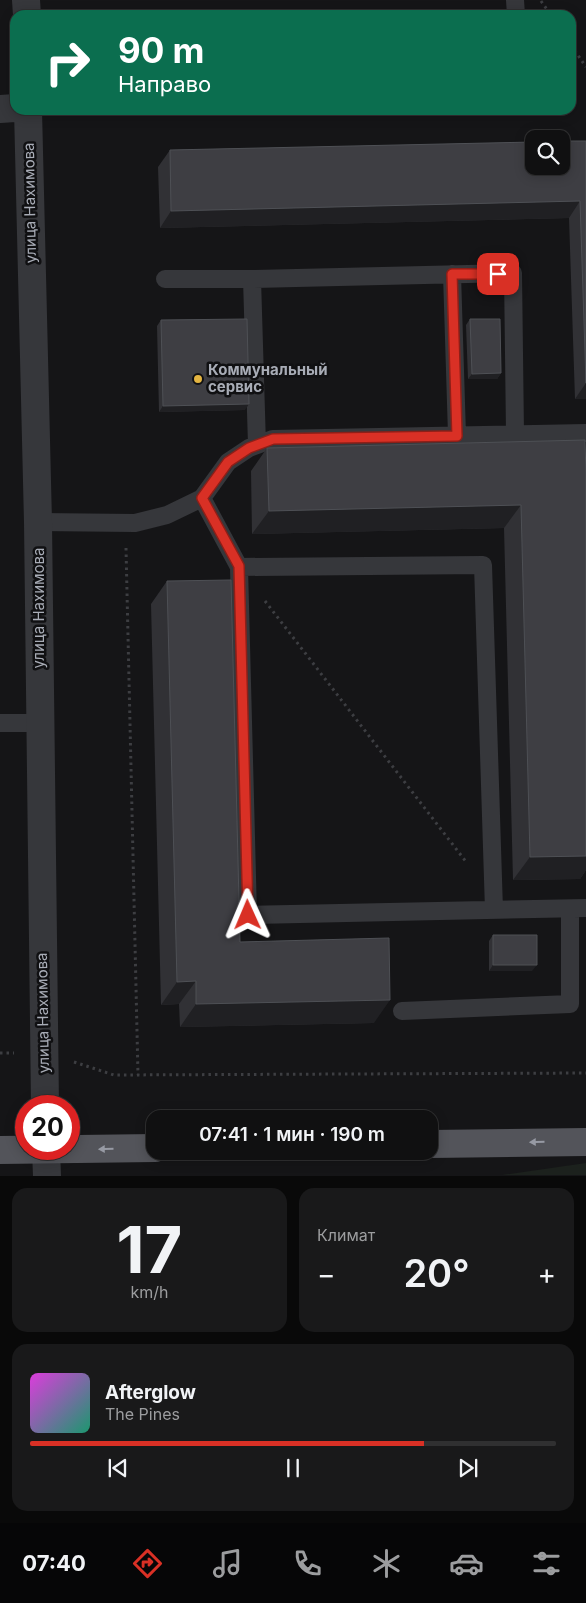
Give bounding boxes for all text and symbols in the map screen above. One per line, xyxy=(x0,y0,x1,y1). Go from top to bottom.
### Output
text: 90 m xyxy=(118,29,205,71)
icon: right xyxy=(35,30,100,95)
text: Направо xyxy=(118,71,211,97)
map controls xyxy=(525,130,570,175)
button: search xyxy=(525,130,570,175)
street label: улица Нахимова xyxy=(19,142,40,264)
pin xyxy=(477,253,519,295)
icon: arrive xyxy=(484,260,512,288)
place label: Коммунальный сервис xyxy=(208,360,328,396)
marker: Коммунальный сервис xyxy=(192,373,204,385)
street label: улица Нахимова xyxy=(29,548,48,668)
position arrow xyxy=(221,888,273,940)
street label: улица Нахимова xyxy=(32,952,53,1074)
speed limit sign: 20 xyxy=(15,1095,80,1160)
text: 07:41 · 1 мин · 190 m xyxy=(199,1123,385,1146)
one-way arrow xyxy=(529,1138,545,1146)
one-way arrow xyxy=(98,1145,114,1153)
text: 17 xyxy=(117,1210,182,1289)
text: Климат xyxy=(317,1225,375,1245)
text: 20° xyxy=(403,1250,470,1296)
text: − xyxy=(317,1257,336,1291)
text: + xyxy=(537,1257,556,1291)
text: km/h xyxy=(130,1282,169,1302)
text: Afterglow xyxy=(105,1381,196,1404)
text: The Pines xyxy=(105,1404,180,1424)
icon: previous xyxy=(104,1454,132,1482)
icon: pause xyxy=(279,1454,307,1482)
icon: next xyxy=(454,1454,482,1482)
icon: directions xyxy=(130,1546,165,1581)
icon: music xyxy=(210,1546,245,1581)
icon: phone xyxy=(290,1546,325,1581)
icon: climate xyxy=(369,1546,404,1581)
icon: car xyxy=(449,1546,484,1581)
icon: filters xyxy=(529,1546,564,1581)
text: 07:40 xyxy=(22,1550,86,1576)

